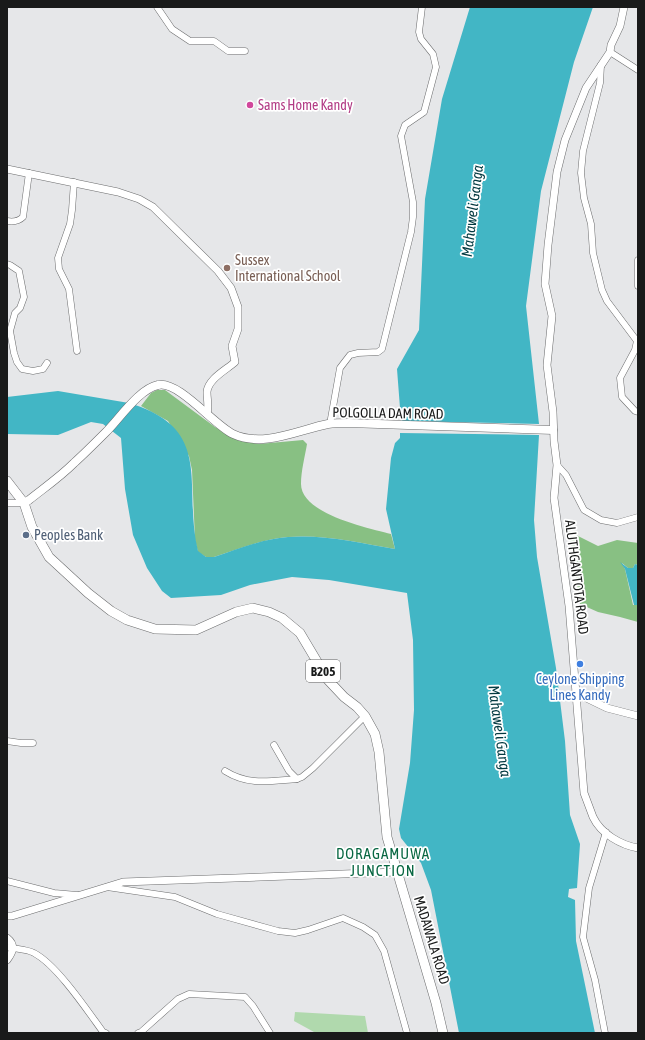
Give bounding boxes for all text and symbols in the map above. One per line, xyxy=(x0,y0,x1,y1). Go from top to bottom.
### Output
place label: Sams Home Kandy xyxy=(258,97,353,113)
marker: Sams Home Kandy xyxy=(245,100,255,110)
water label: Mahaweli Ganga xyxy=(458,164,486,258)
place label: Sussex International School xyxy=(235,252,341,284)
marker: Sussex International School xyxy=(222,263,232,273)
street label: POLGOLLA DAM ROAD xyxy=(332,404,444,422)
street label: ALUTHGANTOTA ROAD xyxy=(562,519,592,635)
place label: Peoples Bank xyxy=(34,527,103,543)
marker: Peoples Bank xyxy=(21,530,31,540)
marker: Ceylone Shipping Lines Kandy xyxy=(575,659,585,669)
road number: B205 xyxy=(306,660,340,682)
place label: Ceylone Shipping Lines Kandy xyxy=(536,671,624,703)
water label: Mahaweli Ganga xyxy=(485,684,515,778)
district label: DORAGAMUWA JUNCTION xyxy=(336,845,430,879)
street label: MADAWALA ROAD xyxy=(411,894,453,986)

